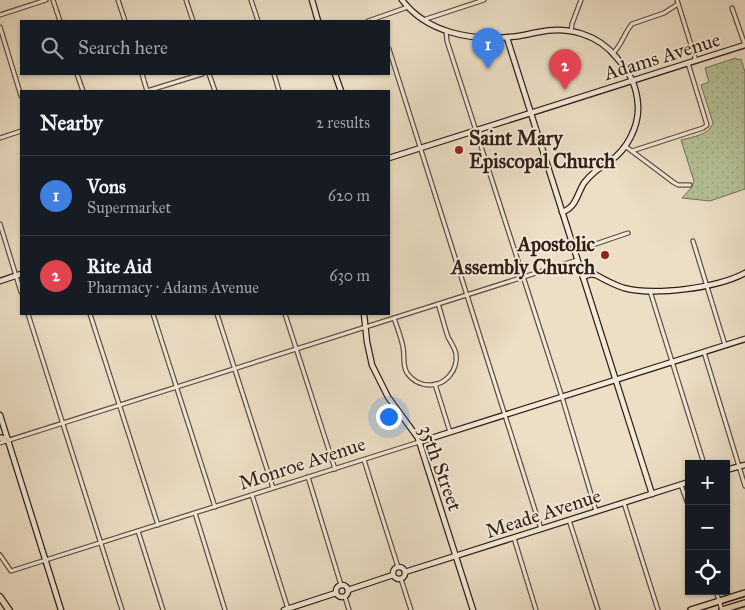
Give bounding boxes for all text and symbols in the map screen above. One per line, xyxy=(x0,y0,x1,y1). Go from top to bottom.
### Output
search box xyxy=(20,20,390,75)
street label: Adams Avenue xyxy=(600,27,723,85)
pin: 1 xyxy=(472,28,504,69)
icon: search xyxy=(38,34,66,62)
text: Search here xyxy=(78,36,168,59)
pin: 2 xyxy=(549,49,581,90)
text: Nearby xyxy=(40,110,103,136)
text: 2 results xyxy=(316,113,370,132)
place label: Saint Mary Episcopal Church xyxy=(469,126,616,174)
marker: Saint Mary Episcopal Church xyxy=(453,144,465,156)
text: Vons xyxy=(87,175,126,198)
text: 1 xyxy=(53,186,59,205)
text: 620 m xyxy=(328,186,370,205)
text: Supermarket xyxy=(87,198,171,217)
place label: Apostolic Assembly Church xyxy=(449,232,596,280)
marker: Apostolic Assembly Church xyxy=(599,249,611,261)
text: Rite Aid xyxy=(87,255,152,278)
text: 2 xyxy=(52,266,60,285)
text: 630 m xyxy=(329,266,370,285)
text: Pharmacy · Adams Avenue xyxy=(87,278,259,297)
your location xyxy=(376,404,402,430)
street label: 35th Street xyxy=(414,422,468,514)
street label: Monroe Avenue xyxy=(236,431,368,495)
map controls xyxy=(685,460,730,595)
button: + xyxy=(685,460,730,505)
street label: Meade Avenue xyxy=(482,483,604,543)
button: − xyxy=(685,505,730,550)
button: locate xyxy=(685,550,730,595)

